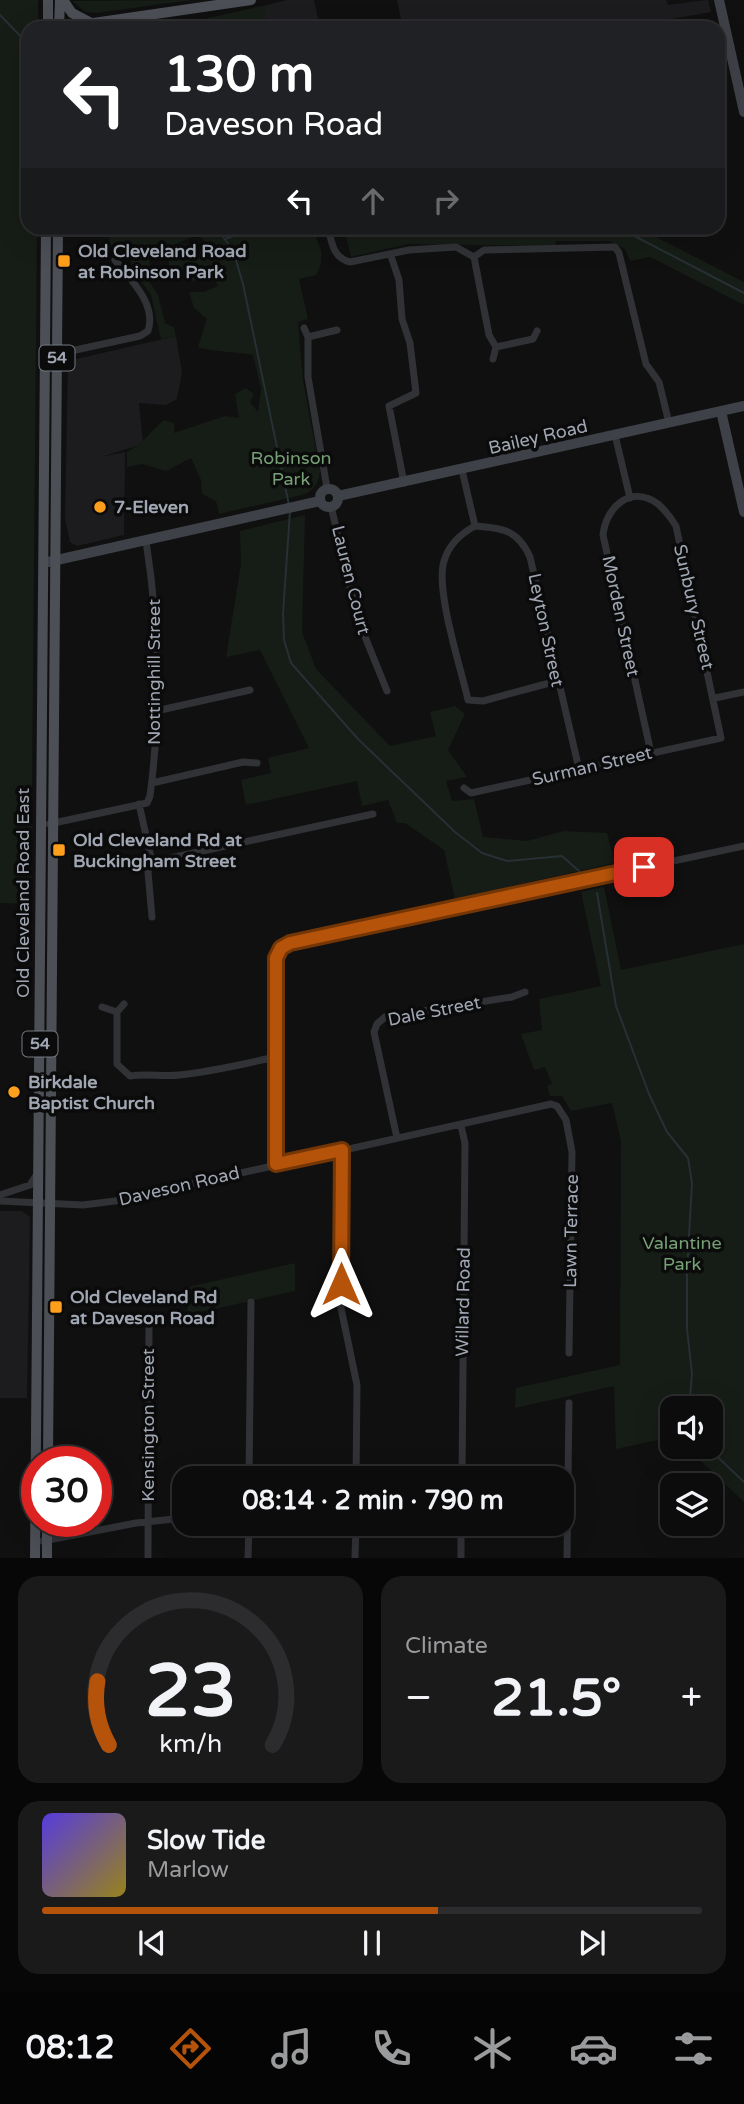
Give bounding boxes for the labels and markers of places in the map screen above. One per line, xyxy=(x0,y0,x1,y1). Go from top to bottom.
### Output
place label: Old Cleveland Road at Robinson Park xyxy=(78,240,247,283)
marker: Old Cleveland Road at Robinson Park xyxy=(56,253,72,269)
place label: 7-Eleven xyxy=(114,496,189,518)
marker: 7-Eleven xyxy=(92,499,108,515)
place label: Old Cleveland Rd at Buckingham Street xyxy=(73,829,242,872)
pin xyxy=(614,837,674,897)
marker: Old Cleveland Rd at Buckingham Street xyxy=(51,842,67,858)
place label: Birkdale Baptist Church xyxy=(28,1071,155,1114)
marker: Birkdale Baptist Church xyxy=(6,1084,22,1100)
place label: Old Cleveland Rd at Daveson Road xyxy=(70,1286,217,1329)
marker: Old Cleveland Rd at Daveson Road xyxy=(48,1299,64,1315)

